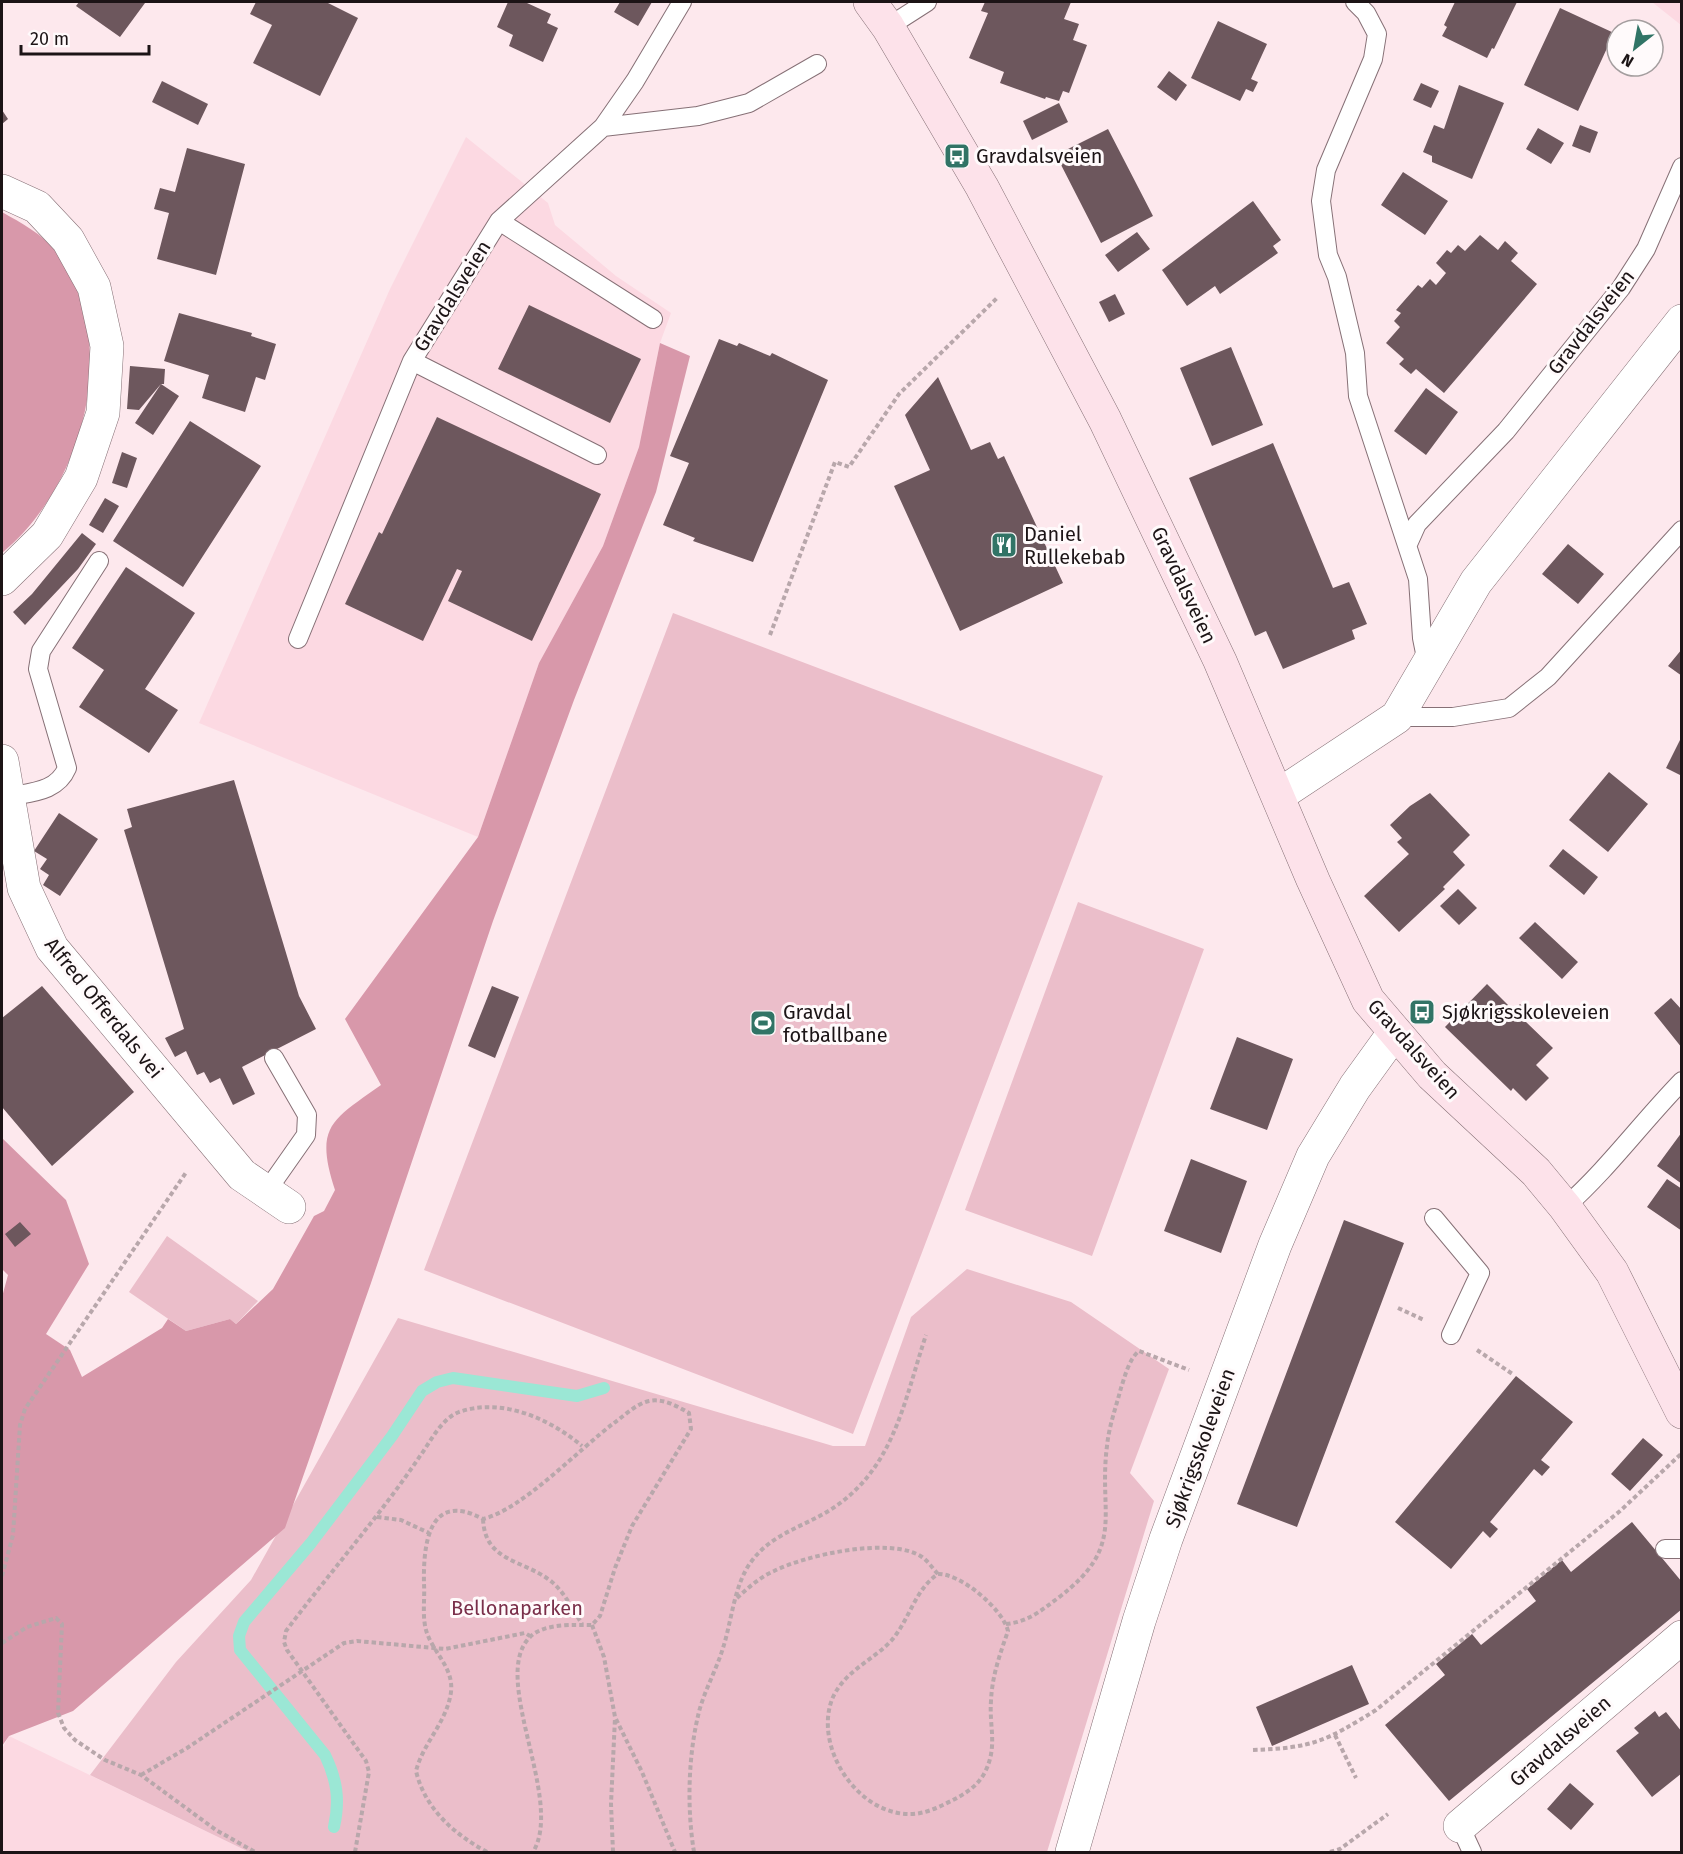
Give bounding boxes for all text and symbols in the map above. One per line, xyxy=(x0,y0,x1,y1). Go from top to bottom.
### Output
scale bar xyxy=(21,18,148,56)
north arrow xyxy=(1605,18,1665,78)
text: 20 m xyxy=(30,28,69,50)
text: N xyxy=(1618,50,1637,71)
bus stop icon: Gravdalsveien xyxy=(942,141,972,171)
place label: Gravdalsveien xyxy=(976,144,1102,168)
street label: Gravdalsveien xyxy=(408,236,496,356)
street label: Gravdalsveien xyxy=(1543,265,1639,379)
place label: Daniel Rullekebab xyxy=(1024,522,1126,569)
street label: Gravdalsveien xyxy=(1146,523,1222,647)
restaurant icon: Daniel Rullekebab xyxy=(989,530,1019,560)
street label: Alfred Offerdals vei xyxy=(40,933,168,1083)
street label: Gravdalsveien xyxy=(1363,994,1465,1104)
bus stop icon: Sjøkrigsskoleveien xyxy=(1407,997,1437,1027)
place label: Gravdal fotballbane xyxy=(783,1000,888,1047)
place label: Sjøkrigsskoleveien xyxy=(1442,1000,1610,1024)
sports icon: Gravdal fotballbane xyxy=(748,1008,778,1038)
street label: Sjøkrigsskoleveien xyxy=(1160,1365,1240,1531)
park label: Bellonaparken xyxy=(451,1596,583,1620)
street label: Gravdalsveien xyxy=(1504,1690,1616,1792)

